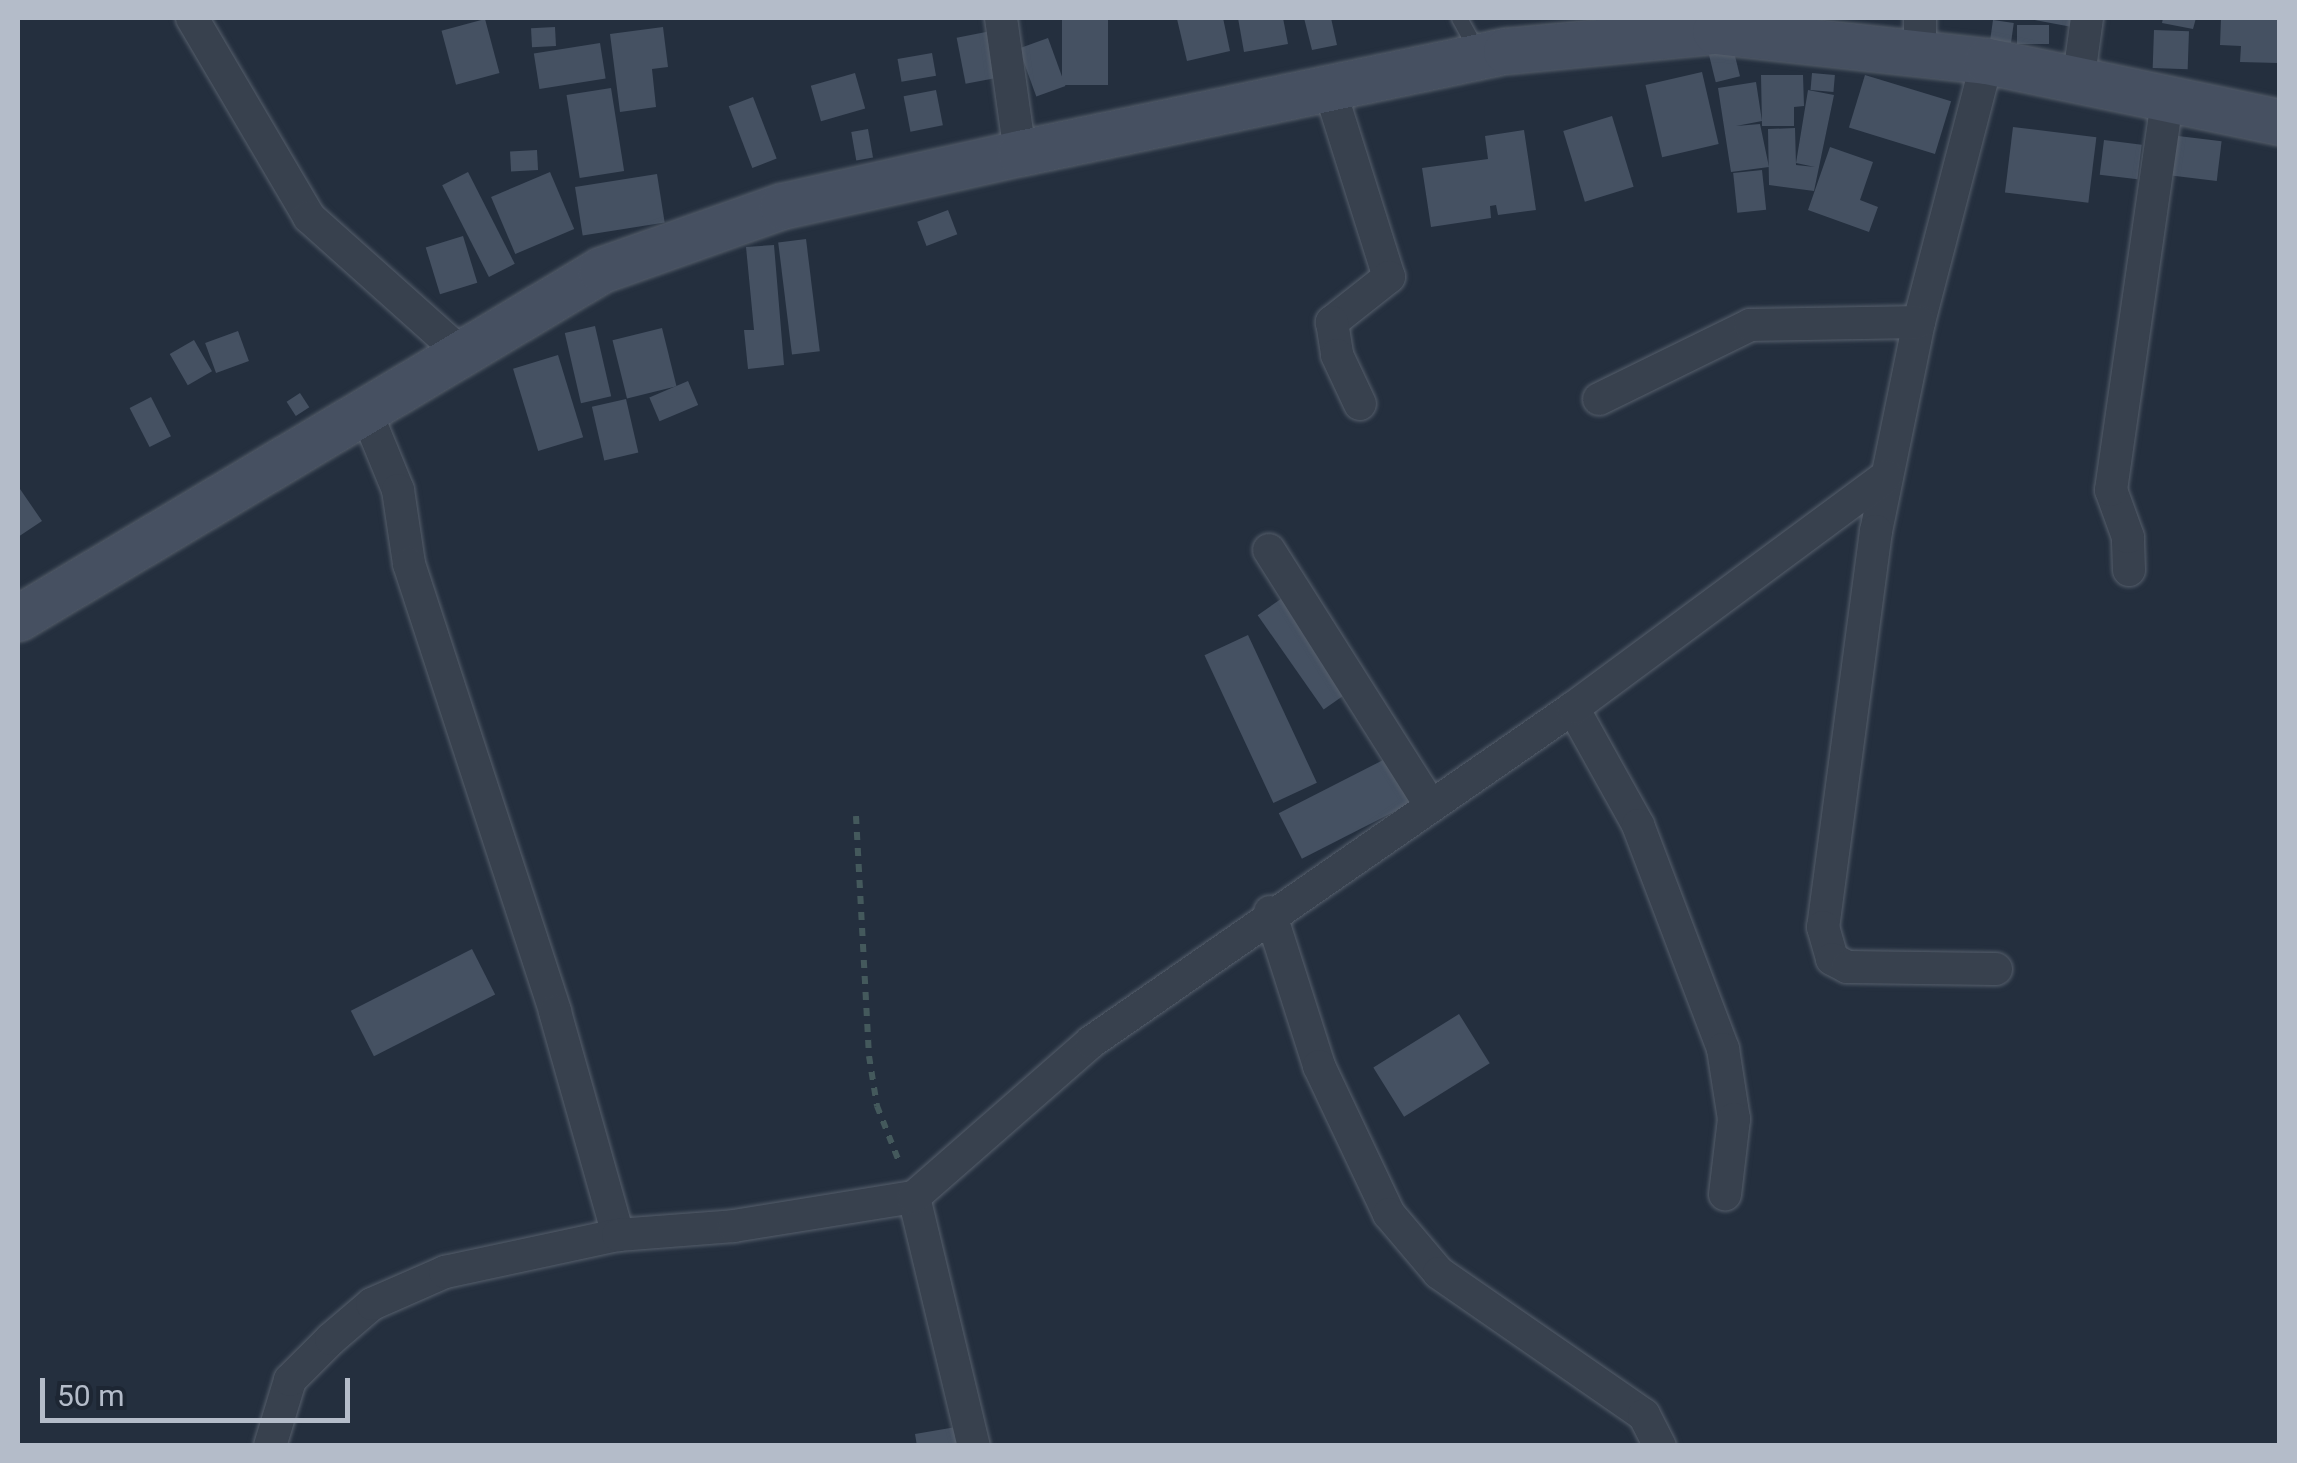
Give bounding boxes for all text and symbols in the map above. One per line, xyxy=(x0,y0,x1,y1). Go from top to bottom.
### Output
scale bar xyxy=(45,1358,355,1420)
text: 50 m xyxy=(57,1378,124,1413)

